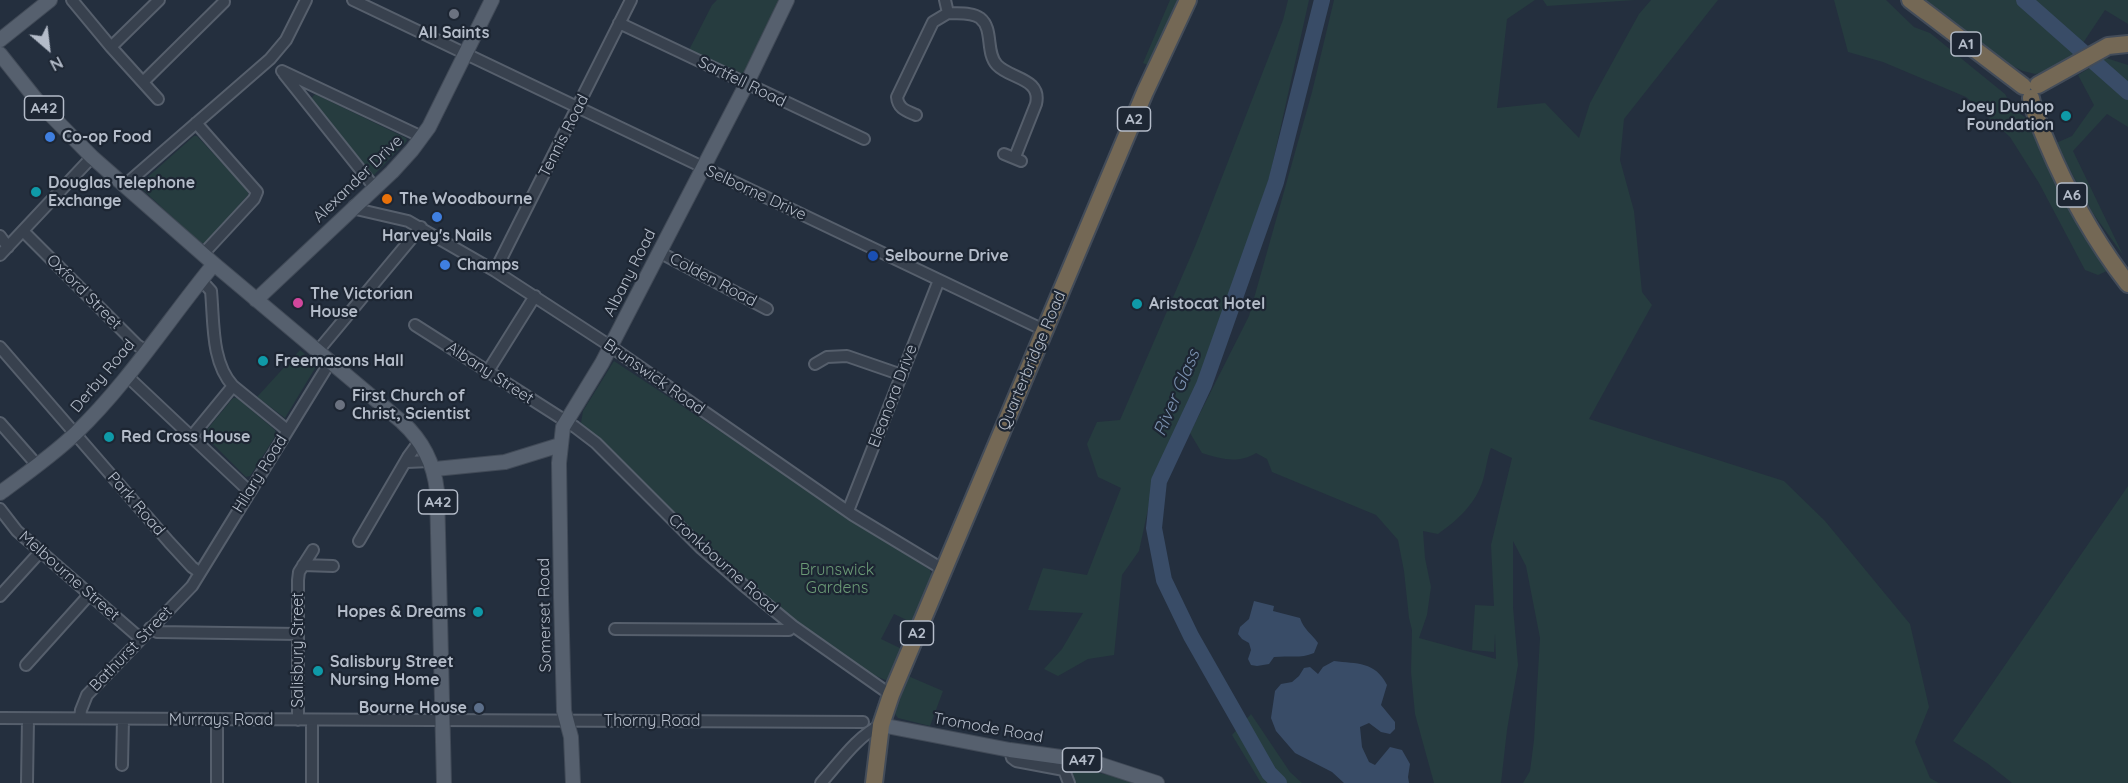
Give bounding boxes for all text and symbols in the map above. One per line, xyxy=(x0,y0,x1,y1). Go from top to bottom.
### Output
marker: All Saints xyxy=(447,7,461,21)
north arrow xyxy=(18,18,78,78)
place label: All Saints xyxy=(419,23,489,43)
road number: A1 xyxy=(1951,32,1981,56)
text: N xyxy=(47,52,66,75)
street label: Sartfell Road xyxy=(695,52,789,112)
street label: Tennis Road xyxy=(535,91,593,181)
road number: A42 xyxy=(24,96,63,120)
place label: Joey Dunlop Foundation xyxy=(1957,97,2054,135)
road number: A2 xyxy=(1118,107,1150,131)
marker: Joey Dunlop Foundation xyxy=(2059,109,2073,123)
place label: Co-op Food xyxy=(62,127,152,147)
marker: Co-op Food xyxy=(43,130,57,144)
street label: Alexander Drive xyxy=(309,131,407,227)
street label: Selborne Drive xyxy=(703,161,809,225)
place label: Douglas Telephone Exchange xyxy=(48,173,195,211)
road number: A6 xyxy=(2057,183,2087,207)
marker: Douglas Telephone Exchange xyxy=(29,185,43,199)
place label: The Woodbourne xyxy=(399,189,533,209)
marker: The Woodbourne xyxy=(380,192,394,206)
marker: Harvey's Nails xyxy=(430,210,444,224)
place label: Harvey's Nails xyxy=(382,226,492,246)
street label: Albany Road xyxy=(600,226,660,320)
place label: Selbourne Drive xyxy=(885,246,1009,266)
street label: Colden Road xyxy=(666,249,760,311)
marker: Selbourne Drive xyxy=(866,249,880,263)
street label: Oxford Street xyxy=(42,250,126,334)
place label: Champs xyxy=(457,255,519,275)
marker: Champs xyxy=(438,258,452,272)
place label: The Victorian House xyxy=(310,284,413,322)
street label: Quarterbridge Road xyxy=(994,288,1070,434)
place label: Aristocat Hotel xyxy=(1149,294,1265,314)
marker: The Victorian House xyxy=(291,296,305,310)
marker: Aristocat Hotel xyxy=(1130,297,1144,311)
street label: Derby Road xyxy=(67,335,139,417)
street label: Brunswick Road xyxy=(600,335,708,419)
street label: Albany Street xyxy=(443,338,537,408)
street label: Eleanora Drive xyxy=(865,342,921,450)
water label: River Glass xyxy=(1149,347,1205,439)
place label: Freemasons Hall xyxy=(275,351,404,371)
marker: Freemasons Hall xyxy=(256,354,270,368)
place label: First Church of Christ, Scientist xyxy=(352,386,470,424)
marker: First Church of Christ, Scientist xyxy=(333,398,347,412)
place label: Red Cross House xyxy=(121,427,250,447)
marker: Red Cross House xyxy=(102,430,116,444)
street label: Hilary Road xyxy=(229,432,291,516)
street label: Park Road xyxy=(103,468,169,540)
road number: A42 xyxy=(418,490,458,514)
street label: Cronkbourne Road xyxy=(664,510,782,618)
street label: Melbourne Street xyxy=(15,527,123,625)
street label: Somerset Road xyxy=(534,558,556,672)
park label: Brunswick Gardens xyxy=(800,560,874,598)
street label: Salisbury Street xyxy=(288,592,308,708)
street label: Bathurst Street xyxy=(86,602,176,696)
place label: Hopes & Dreams xyxy=(337,602,466,622)
marker: Hopes & Dreams xyxy=(471,605,485,619)
road number: A2 xyxy=(900,621,934,645)
place label: Salisbury Street Nursing Home xyxy=(330,652,454,690)
marker: Salisbury Street Nursing Home xyxy=(311,664,325,678)
place label: Bourne House xyxy=(359,698,467,718)
marker: Bourne House xyxy=(472,701,486,715)
street label: Tromode Road xyxy=(932,709,1044,747)
street label: Murrays Road xyxy=(169,710,273,730)
street label: Thorny Road xyxy=(604,711,700,731)
road number: A47 xyxy=(1062,748,1102,772)

